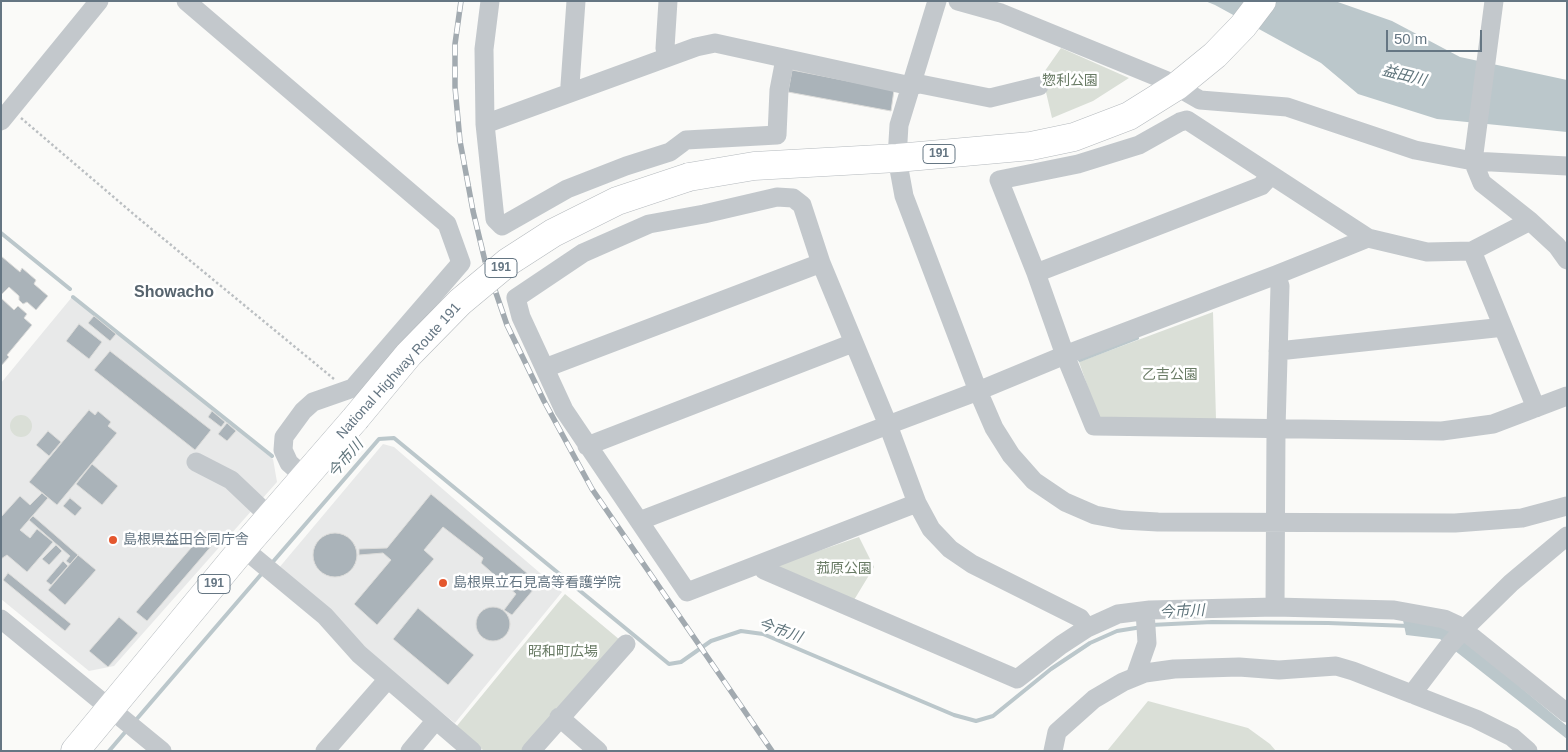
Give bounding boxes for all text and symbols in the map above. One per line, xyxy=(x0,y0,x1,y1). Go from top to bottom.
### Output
scale bar xyxy=(1388,20,1484,52)
text: 50 m xyxy=(1394,30,1427,47)
water label: 益田川 xyxy=(1380,62,1428,90)
park label: 惣利公園 xyxy=(1042,73,1098,89)
road number: 191 xyxy=(923,144,955,164)
road number: 191 xyxy=(485,258,517,278)
district label: Showacho xyxy=(134,283,214,303)
street label: National Highway Route 191 xyxy=(333,299,465,443)
park label: 乙吉公園 xyxy=(1142,367,1198,383)
water label: 今市川 xyxy=(324,436,368,482)
place label: 島根県益田合同庁舎 xyxy=(123,532,249,548)
marker: 島根県益田合同庁舎 xyxy=(107,534,119,546)
park label: 菰原公園 xyxy=(816,561,872,577)
road number: 191 xyxy=(198,574,230,594)
place label: 島根県立石見高等看護学院 xyxy=(453,575,621,591)
marker: 島根県立石見高等看護学院 xyxy=(437,577,449,589)
water label: 今市川 xyxy=(1159,602,1205,622)
water label: 今市川 xyxy=(756,615,804,647)
park label: 昭和町広場 xyxy=(528,644,598,660)

